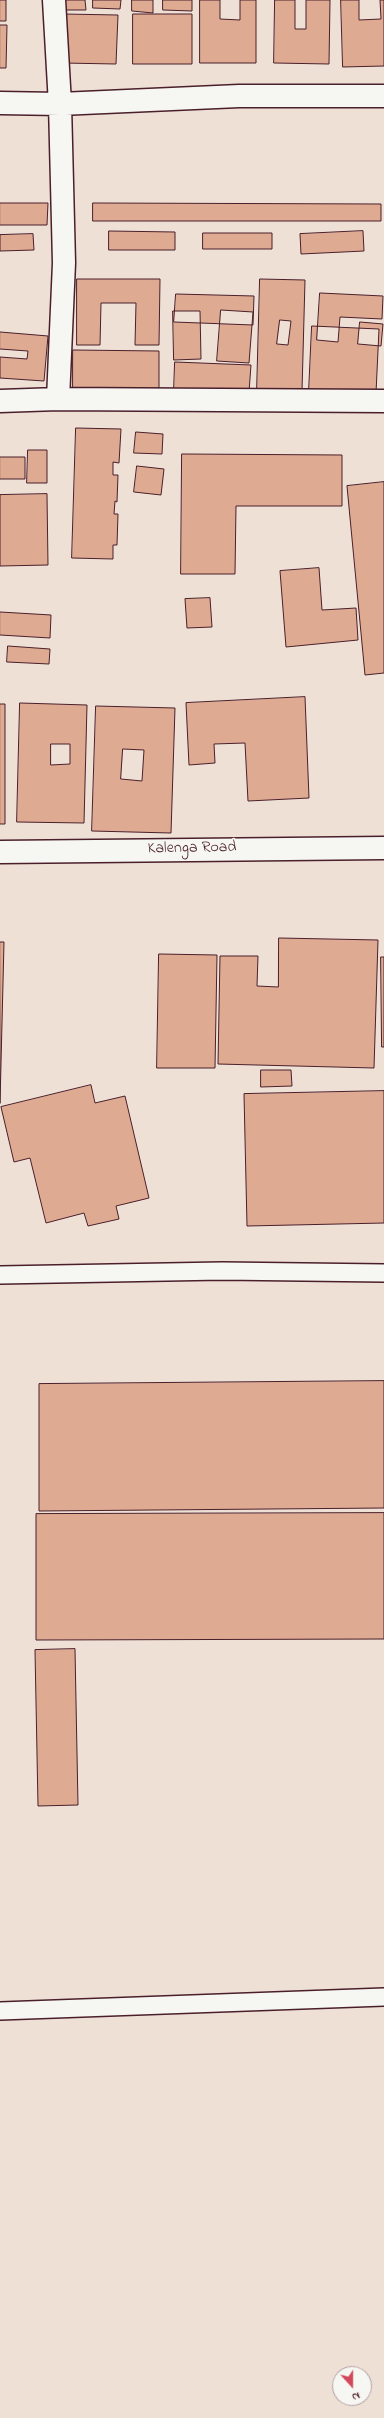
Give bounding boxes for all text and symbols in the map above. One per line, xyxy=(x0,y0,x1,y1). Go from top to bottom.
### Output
street label: Kalenga Road xyxy=(147,839,237,859)
north arrow xyxy=(332,2366,372,2406)
text: N xyxy=(350,2387,362,2405)

